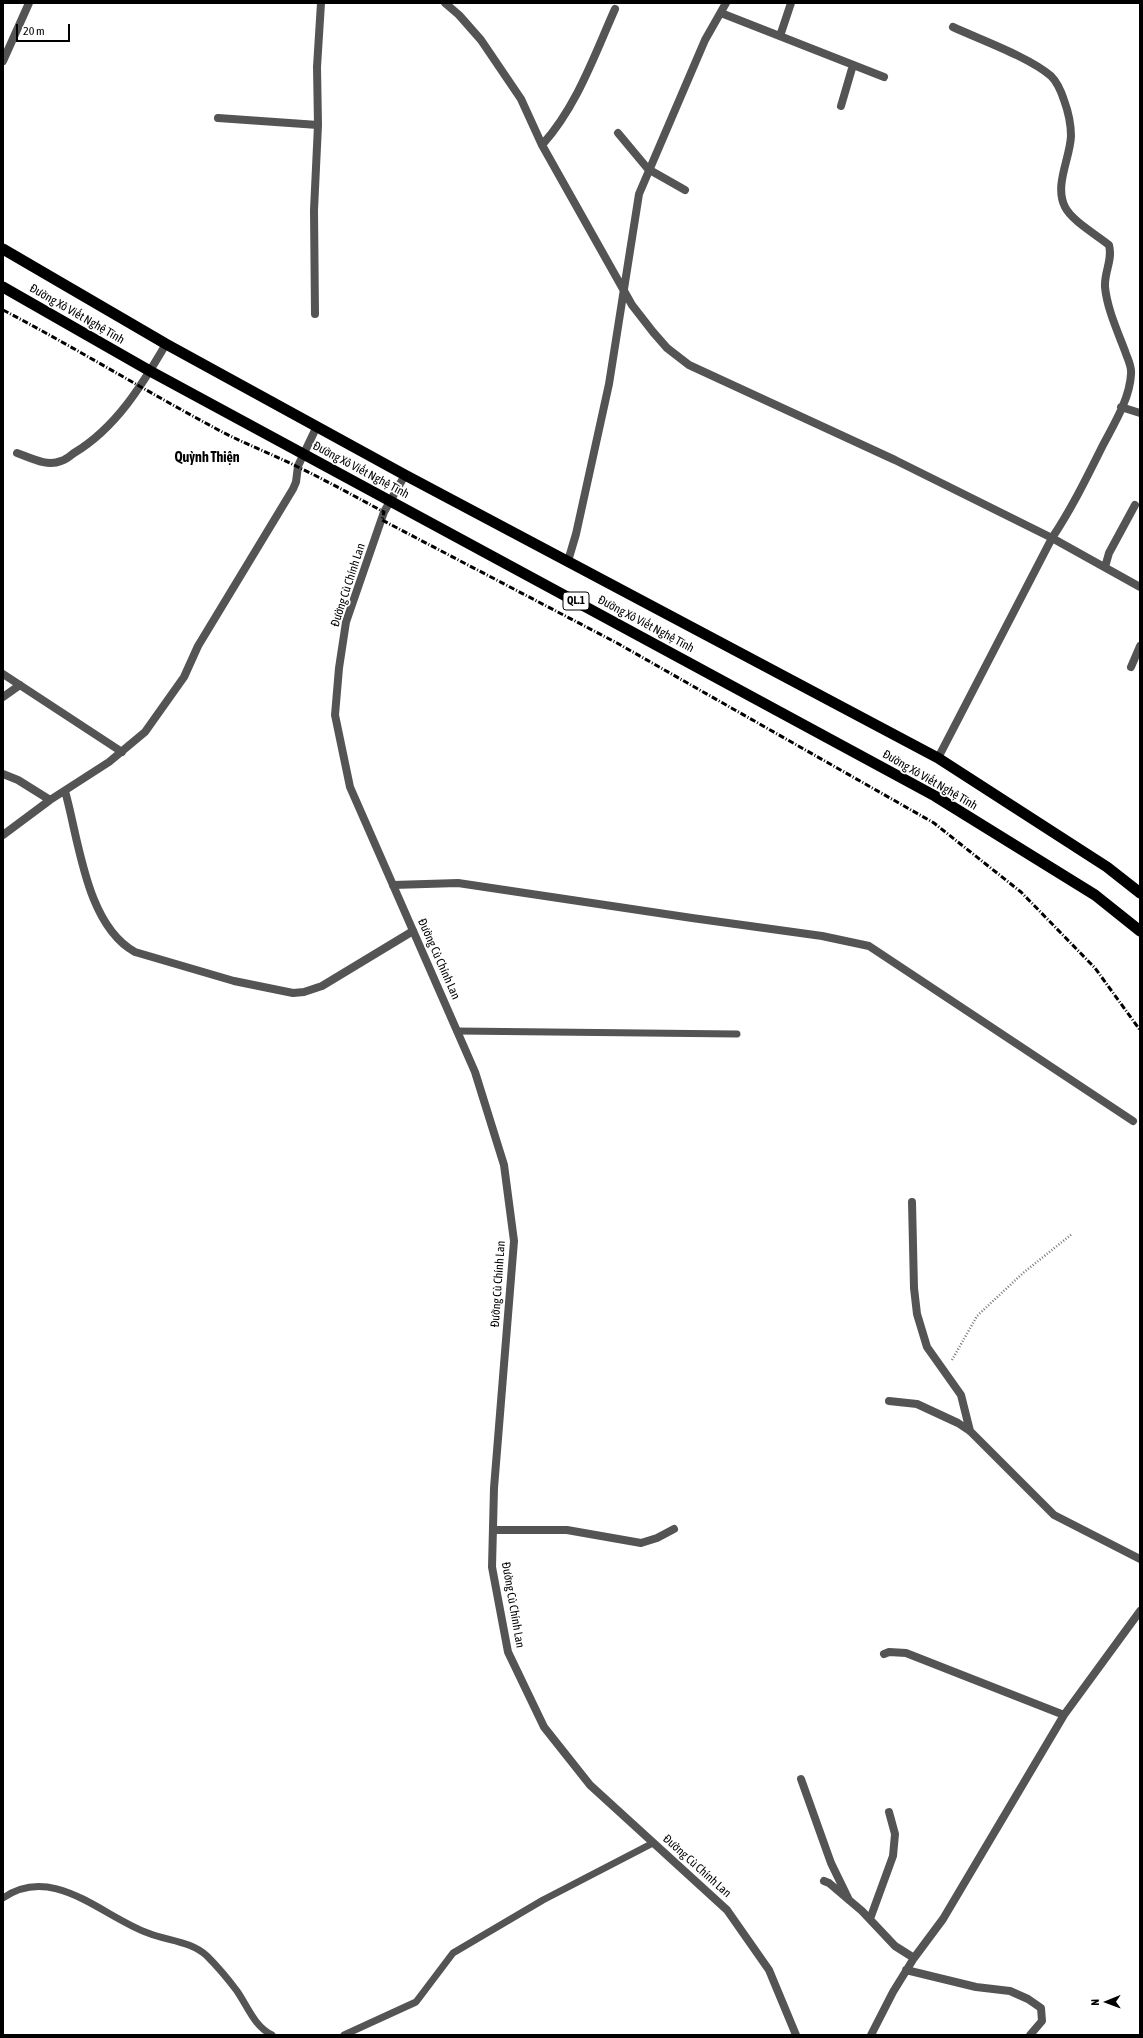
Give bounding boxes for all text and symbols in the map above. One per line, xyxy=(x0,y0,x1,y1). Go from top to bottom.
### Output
scale bar xyxy=(18,16,72,42)
text: 20 m xyxy=(23,24,45,38)
street label: Đường Xô Viết Nghệ Tĩnh xyxy=(27,281,127,347)
street label: Đường Xô Viết Nghệ Tĩnh xyxy=(310,439,412,501)
district label: Quỳnh Thiện xyxy=(174,450,240,466)
street label: Đường Cù Chính Lan xyxy=(328,541,368,629)
road number: QL.1 xyxy=(563,592,589,610)
street label: Đường Xô Viết Nghệ Tĩnh xyxy=(595,593,697,655)
street label: Đường Xô Viết Nghệ Tĩnh xyxy=(880,747,980,813)
street label: Đường Cù Chính Lan xyxy=(415,916,463,1002)
street label: Đường Cù Chính Lan xyxy=(488,1240,508,1328)
street label: Đường Cù Chính Lan xyxy=(498,1561,528,1649)
street label: Đường Cù Chính Lan xyxy=(660,1832,734,1900)
north arrow xyxy=(1087,1982,1127,2022)
text: N xyxy=(1089,1999,1101,2006)

